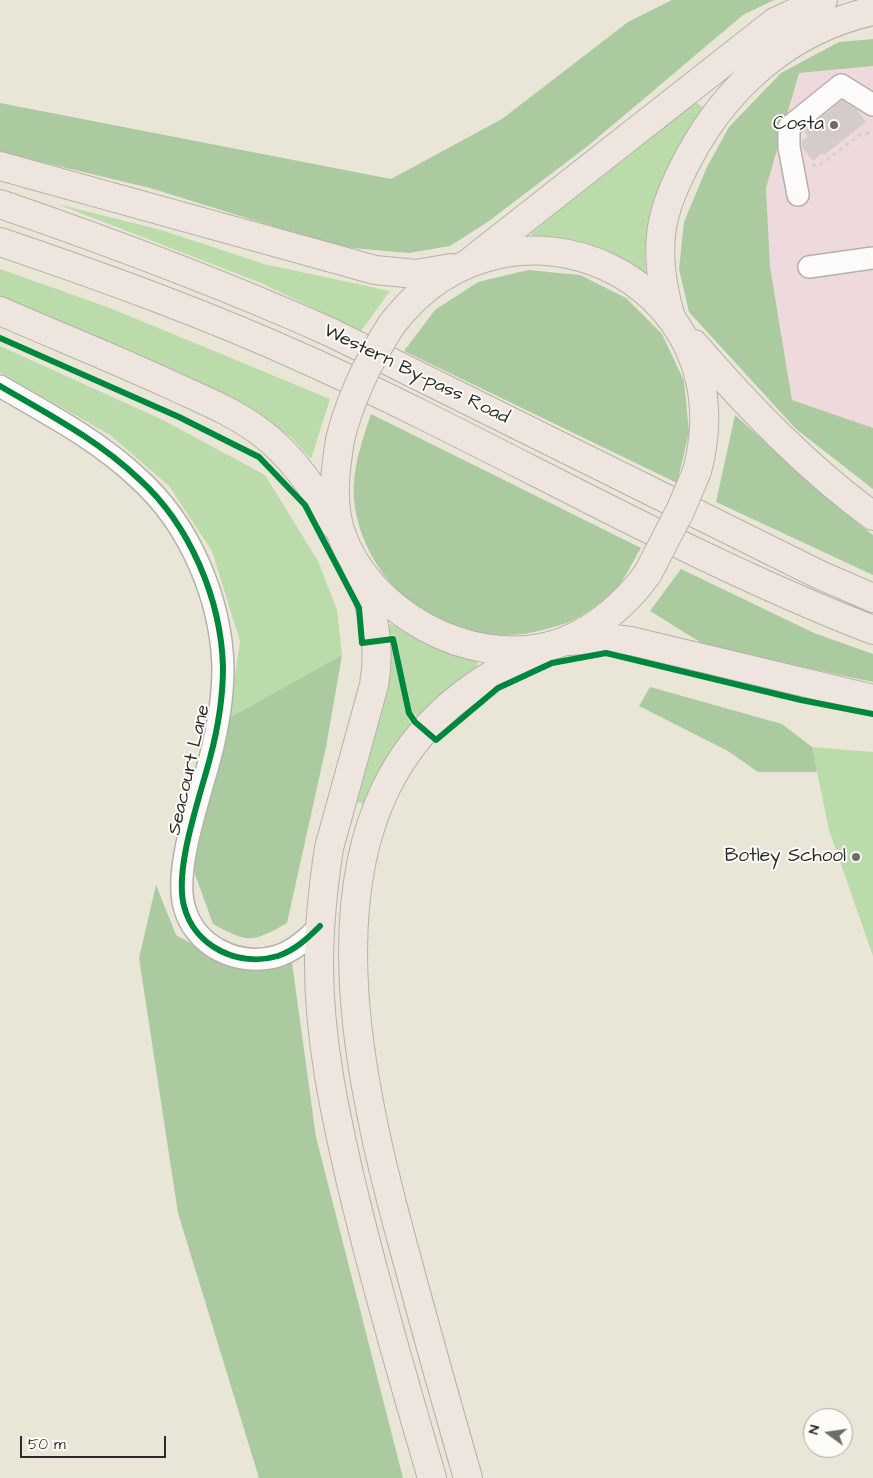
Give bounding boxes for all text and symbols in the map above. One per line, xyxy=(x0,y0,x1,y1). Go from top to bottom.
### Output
place label: Costa xyxy=(773,114,824,136)
marker: Costa xyxy=(828,119,840,131)
street label: Western By-pass Road xyxy=(319,320,513,430)
street label: Seacourt Lane xyxy=(164,703,216,837)
place label: Botley School xyxy=(725,846,846,868)
marker: Botley School xyxy=(850,851,862,863)
north arrow xyxy=(803,1408,853,1458)
text: N xyxy=(804,1423,825,1436)
scale bar xyxy=(22,1426,169,1458)
text: 50 m xyxy=(28,1434,66,1455)

